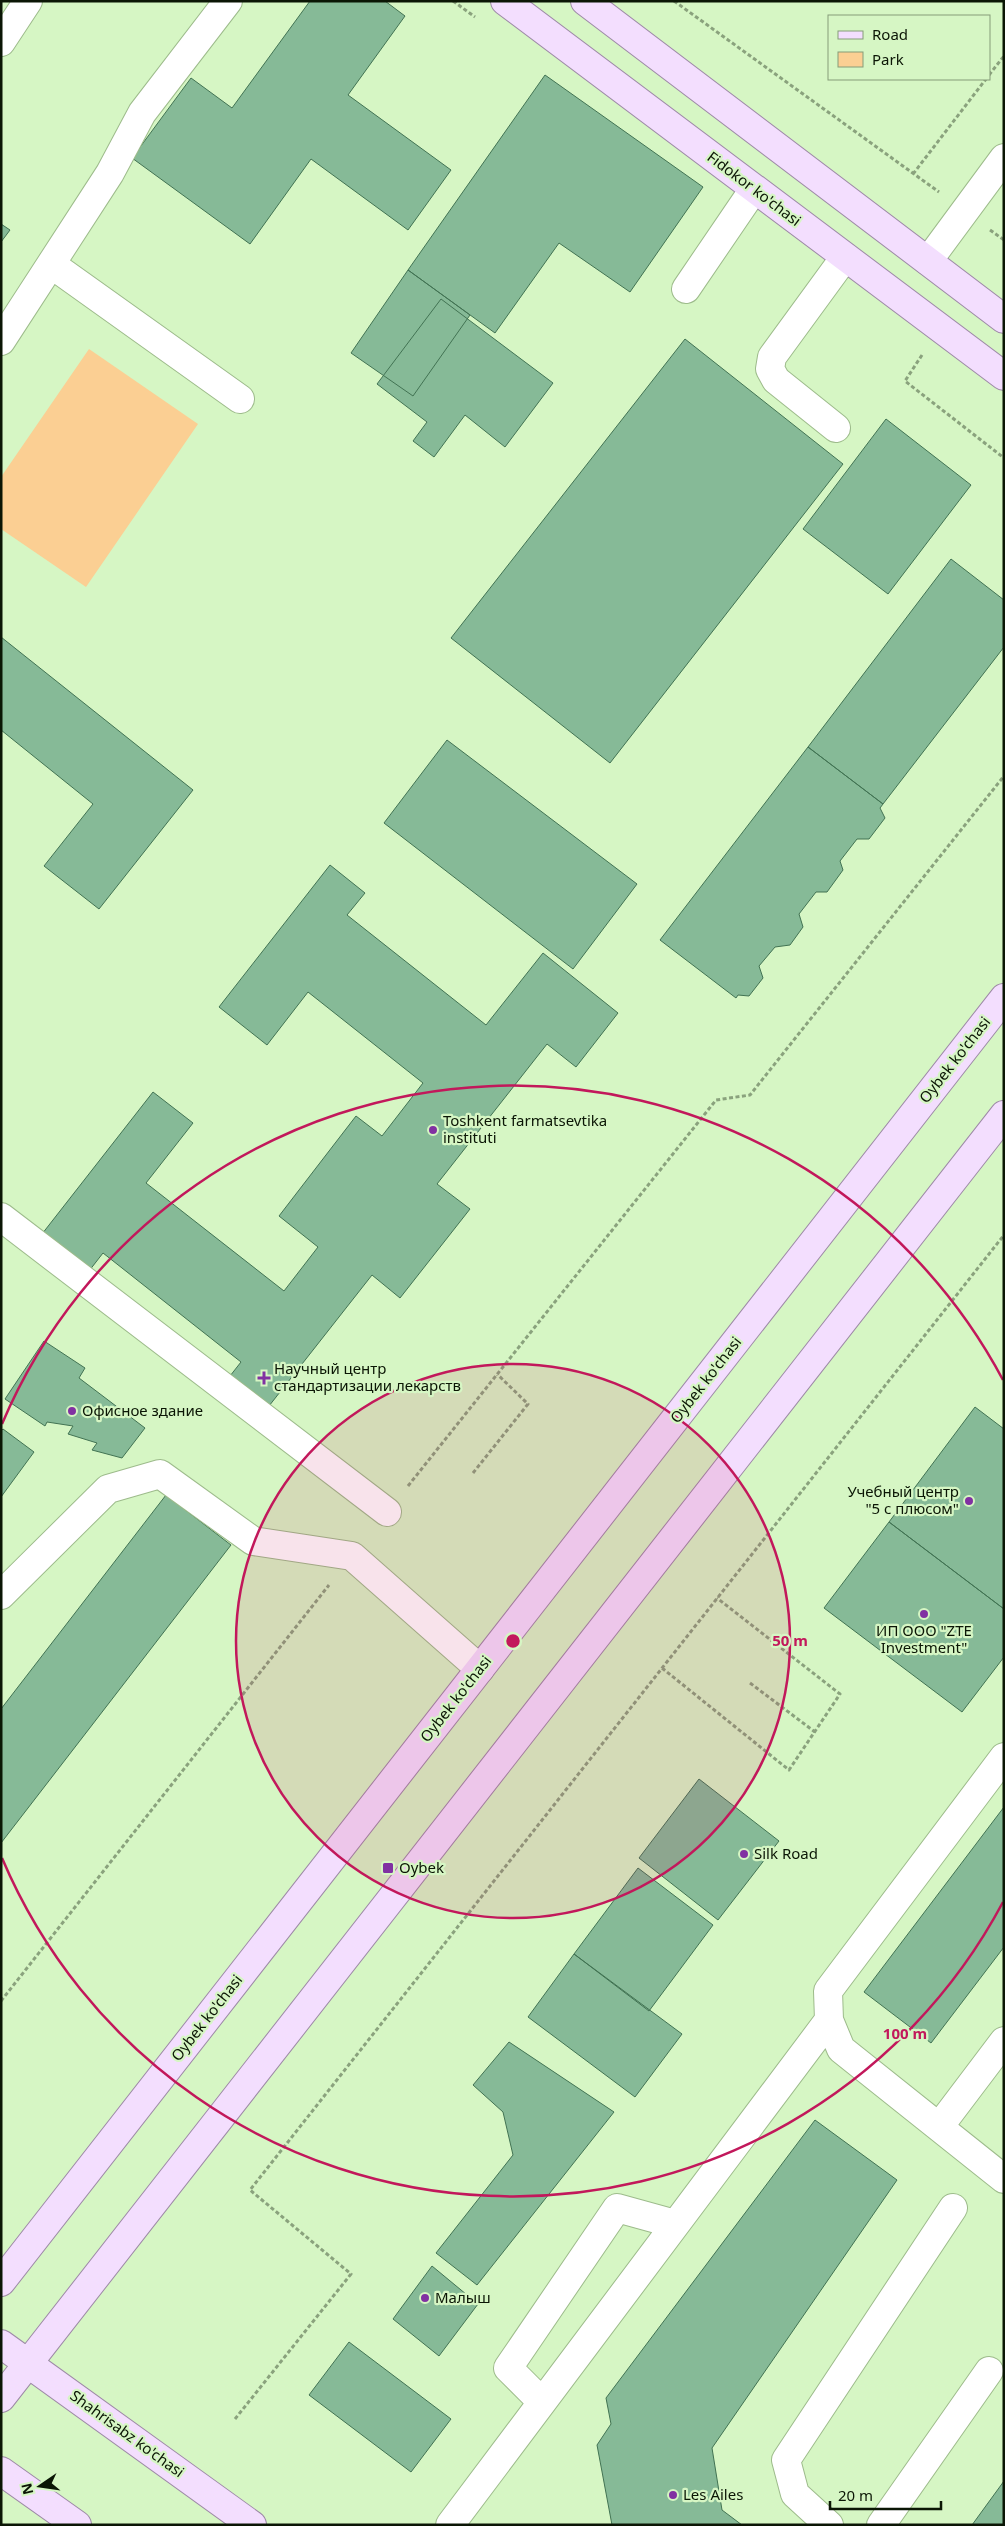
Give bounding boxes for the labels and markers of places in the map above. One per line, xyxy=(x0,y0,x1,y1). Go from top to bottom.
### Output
place label: Toshkent farmatsevtika instituti xyxy=(443,1110,607,1147)
marker: Toshkent farmatsevtika instituti xyxy=(427,1124,439,1136)
place label: Научный центр стандартизации лекарств xyxy=(274,1358,461,1395)
marker: Научный центр стандартизации лекарств xyxy=(258,1372,270,1384)
place label: Офисное здание xyxy=(82,1400,203,1420)
marker: Офисное здание xyxy=(66,1405,78,1417)
place label: Учебный центр "5 с плюсом" xyxy=(847,1481,959,1518)
marker: Учебный центр "5 с плюсом" xyxy=(963,1495,975,1507)
marker: ИП ООО "ZTE Investment" xyxy=(918,1608,930,1620)
place label: ИП ООО "ZTE Investment" xyxy=(876,1620,972,1657)
centre of rings xyxy=(504,1632,522,1650)
place label: Silk Road xyxy=(754,1843,818,1863)
marker: Silk Road xyxy=(738,1848,750,1860)
place label: Oybek xyxy=(399,1857,444,1877)
marker: Oybek xyxy=(381,1861,395,1875)
place label: Малыш xyxy=(435,2287,491,2307)
marker: Малыш xyxy=(419,2292,431,2304)
place label: Les Ailes xyxy=(683,2484,743,2504)
marker: Les Ailes xyxy=(667,2489,679,2501)

